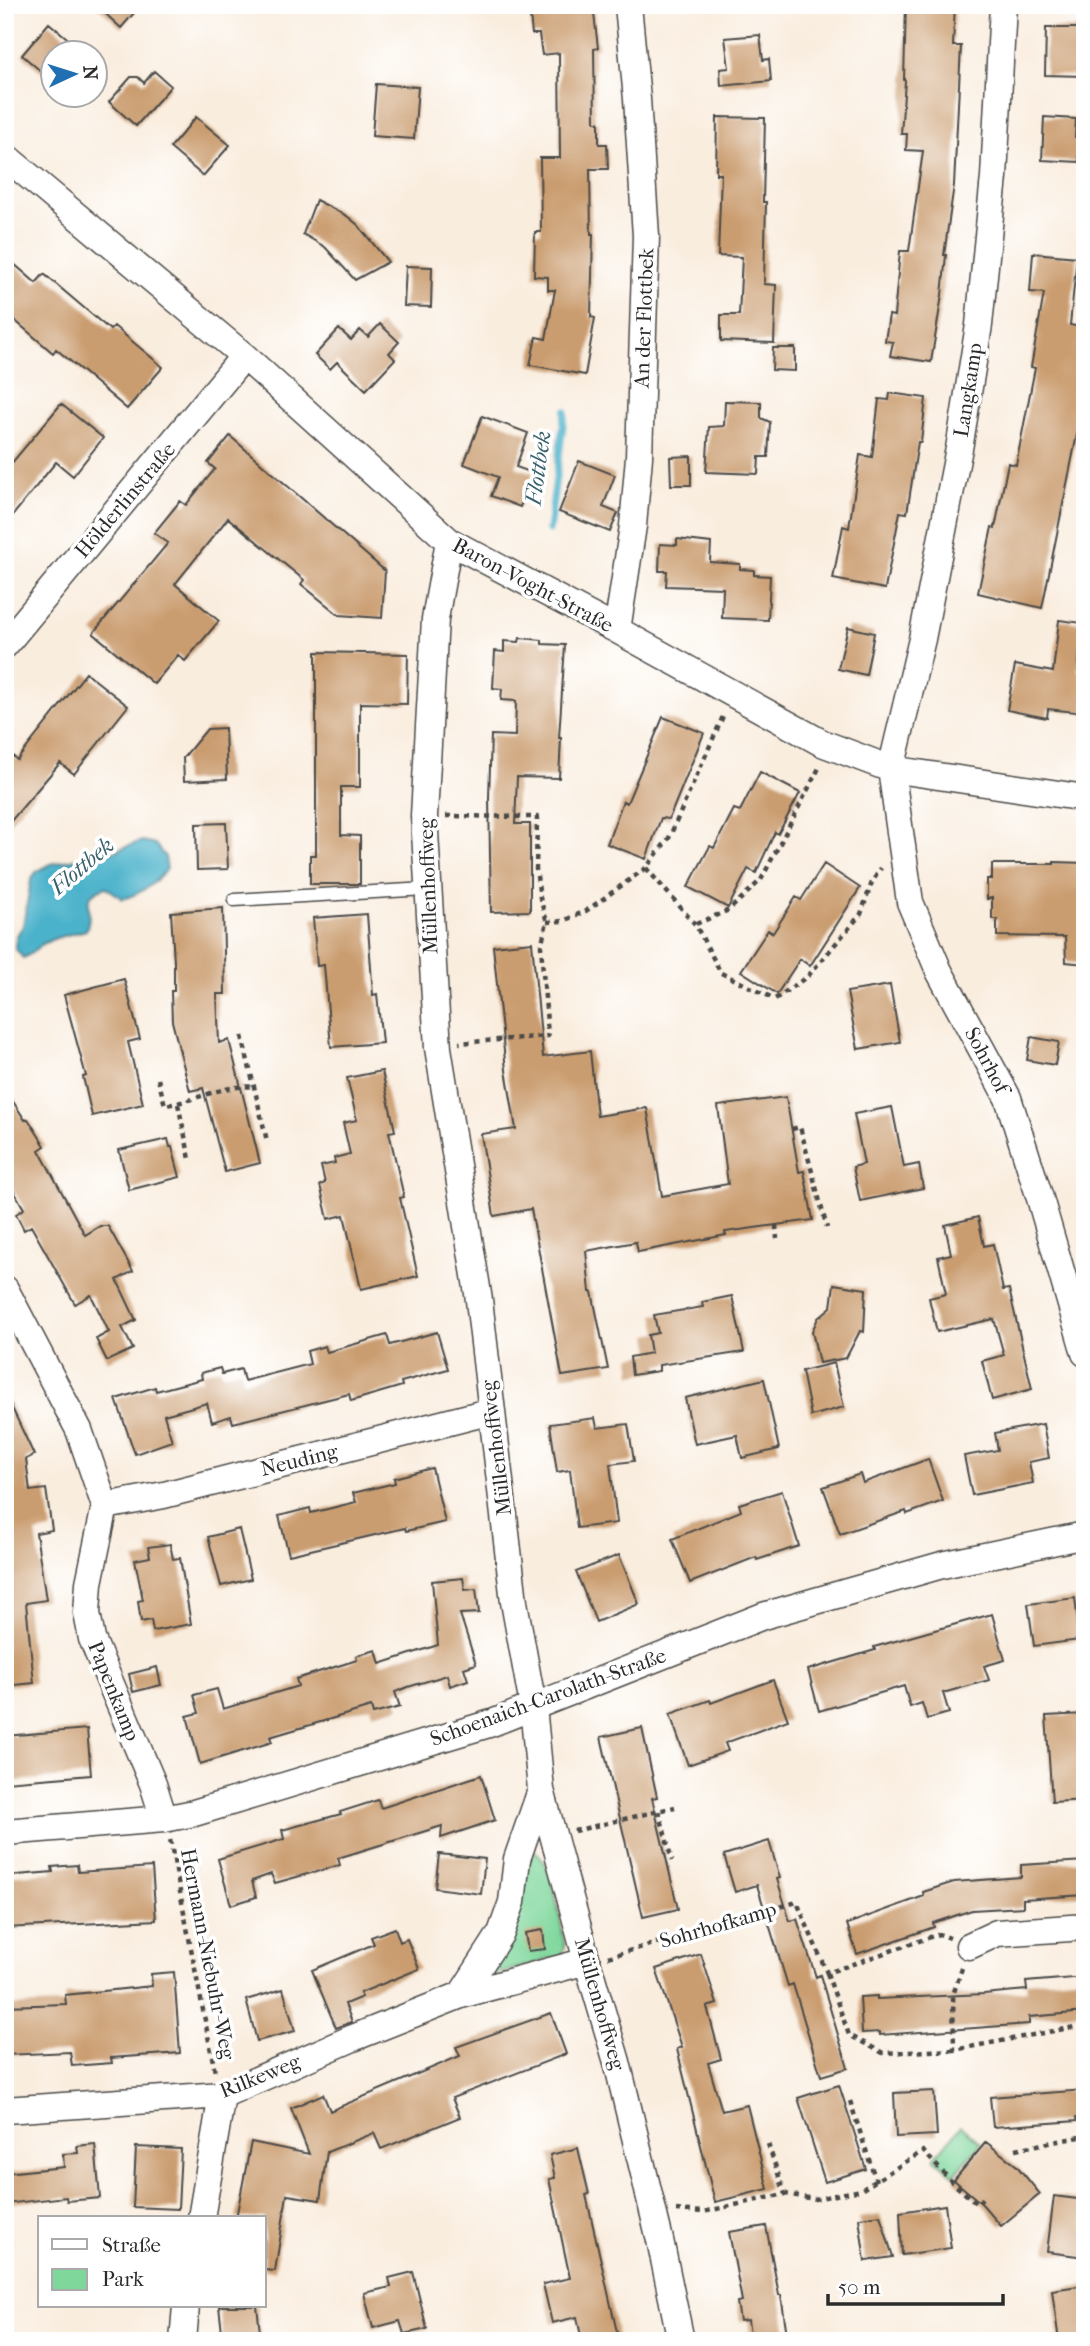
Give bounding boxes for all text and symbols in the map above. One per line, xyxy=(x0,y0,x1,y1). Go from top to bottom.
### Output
north arrow xyxy=(38,38,108,108)
text: N xyxy=(78,65,101,81)
street label: An der Flottbek xyxy=(630,247,658,390)
street label: Langkamp xyxy=(949,341,987,439)
water label: Flottbek xyxy=(519,429,557,508)
street label: Hölderlinstraße xyxy=(70,437,180,563)
street label: Baron-Voght-Straße xyxy=(449,533,617,637)
street label: Müllenhoffweg xyxy=(414,817,442,955)
water label: Flottbek xyxy=(44,832,119,901)
street label: Sohrhof xyxy=(960,1023,1016,1101)
street label: Müllenhoffweg xyxy=(476,1378,516,1517)
street label: Neuding xyxy=(258,1439,341,1481)
street label: Papenkamp xyxy=(83,1638,145,1744)
street label: Schoenaich-Carolath-Straße xyxy=(427,1643,669,1751)
street label: Hermann-Niebuhr-Weg xyxy=(176,1846,240,2062)
street label: Sohrhofkamp xyxy=(657,1897,779,1953)
street label: Müllenhoffweg xyxy=(570,1935,631,2074)
street label: Rilkeweg xyxy=(216,2049,305,2103)
legend xyxy=(38,2216,266,2308)
text: Straße xyxy=(102,2233,161,2257)
scale bar xyxy=(828,2262,1002,2306)
text: Park xyxy=(102,2267,144,2291)
text: 50 m xyxy=(838,2275,881,2299)

